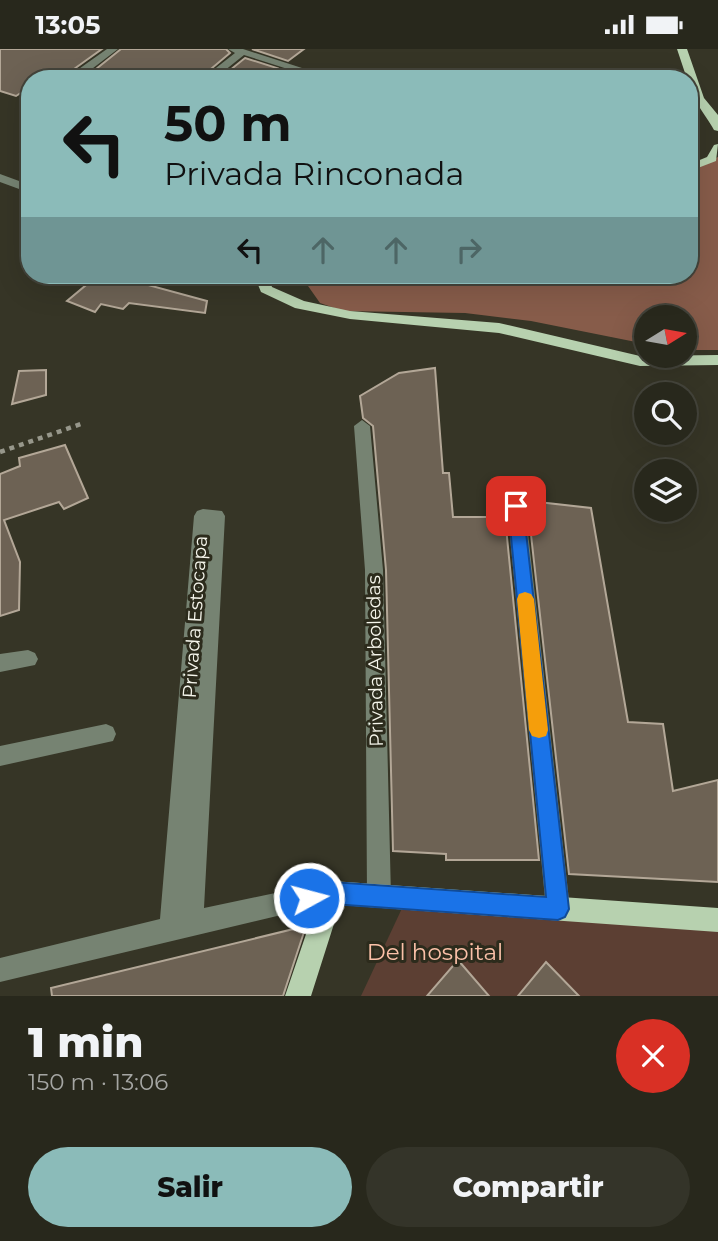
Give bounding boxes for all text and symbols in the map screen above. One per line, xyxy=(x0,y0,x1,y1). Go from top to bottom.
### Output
text: 13:05 xyxy=(35,9,101,41)
text: 50 m xyxy=(164,94,292,153)
icon: left xyxy=(49,98,140,189)
text: Privada Rinconada xyxy=(164,154,464,193)
icon: left xyxy=(231,231,269,269)
icon: ahead xyxy=(304,231,342,269)
icon: ahead xyxy=(377,231,415,269)
icon: right xyxy=(450,231,488,269)
north arrow xyxy=(634,305,696,367)
map controls xyxy=(634,305,697,522)
button: search xyxy=(634,382,697,445)
button: layers xyxy=(634,459,697,522)
pin xyxy=(486,476,546,536)
icon: arrive xyxy=(497,487,535,525)
street label: Privada Estocapa xyxy=(178,535,212,699)
street label: Privada Arboledas xyxy=(362,575,388,747)
position arrow xyxy=(272,861,346,935)
park label: Del hospital xyxy=(367,938,503,966)
text: 1 min xyxy=(28,1016,144,1068)
button: close xyxy=(616,1019,690,1093)
text: 150 m · 13:06 xyxy=(28,1068,168,1096)
button: Salir xyxy=(28,1147,352,1227)
button: Compartir xyxy=(366,1147,690,1227)

